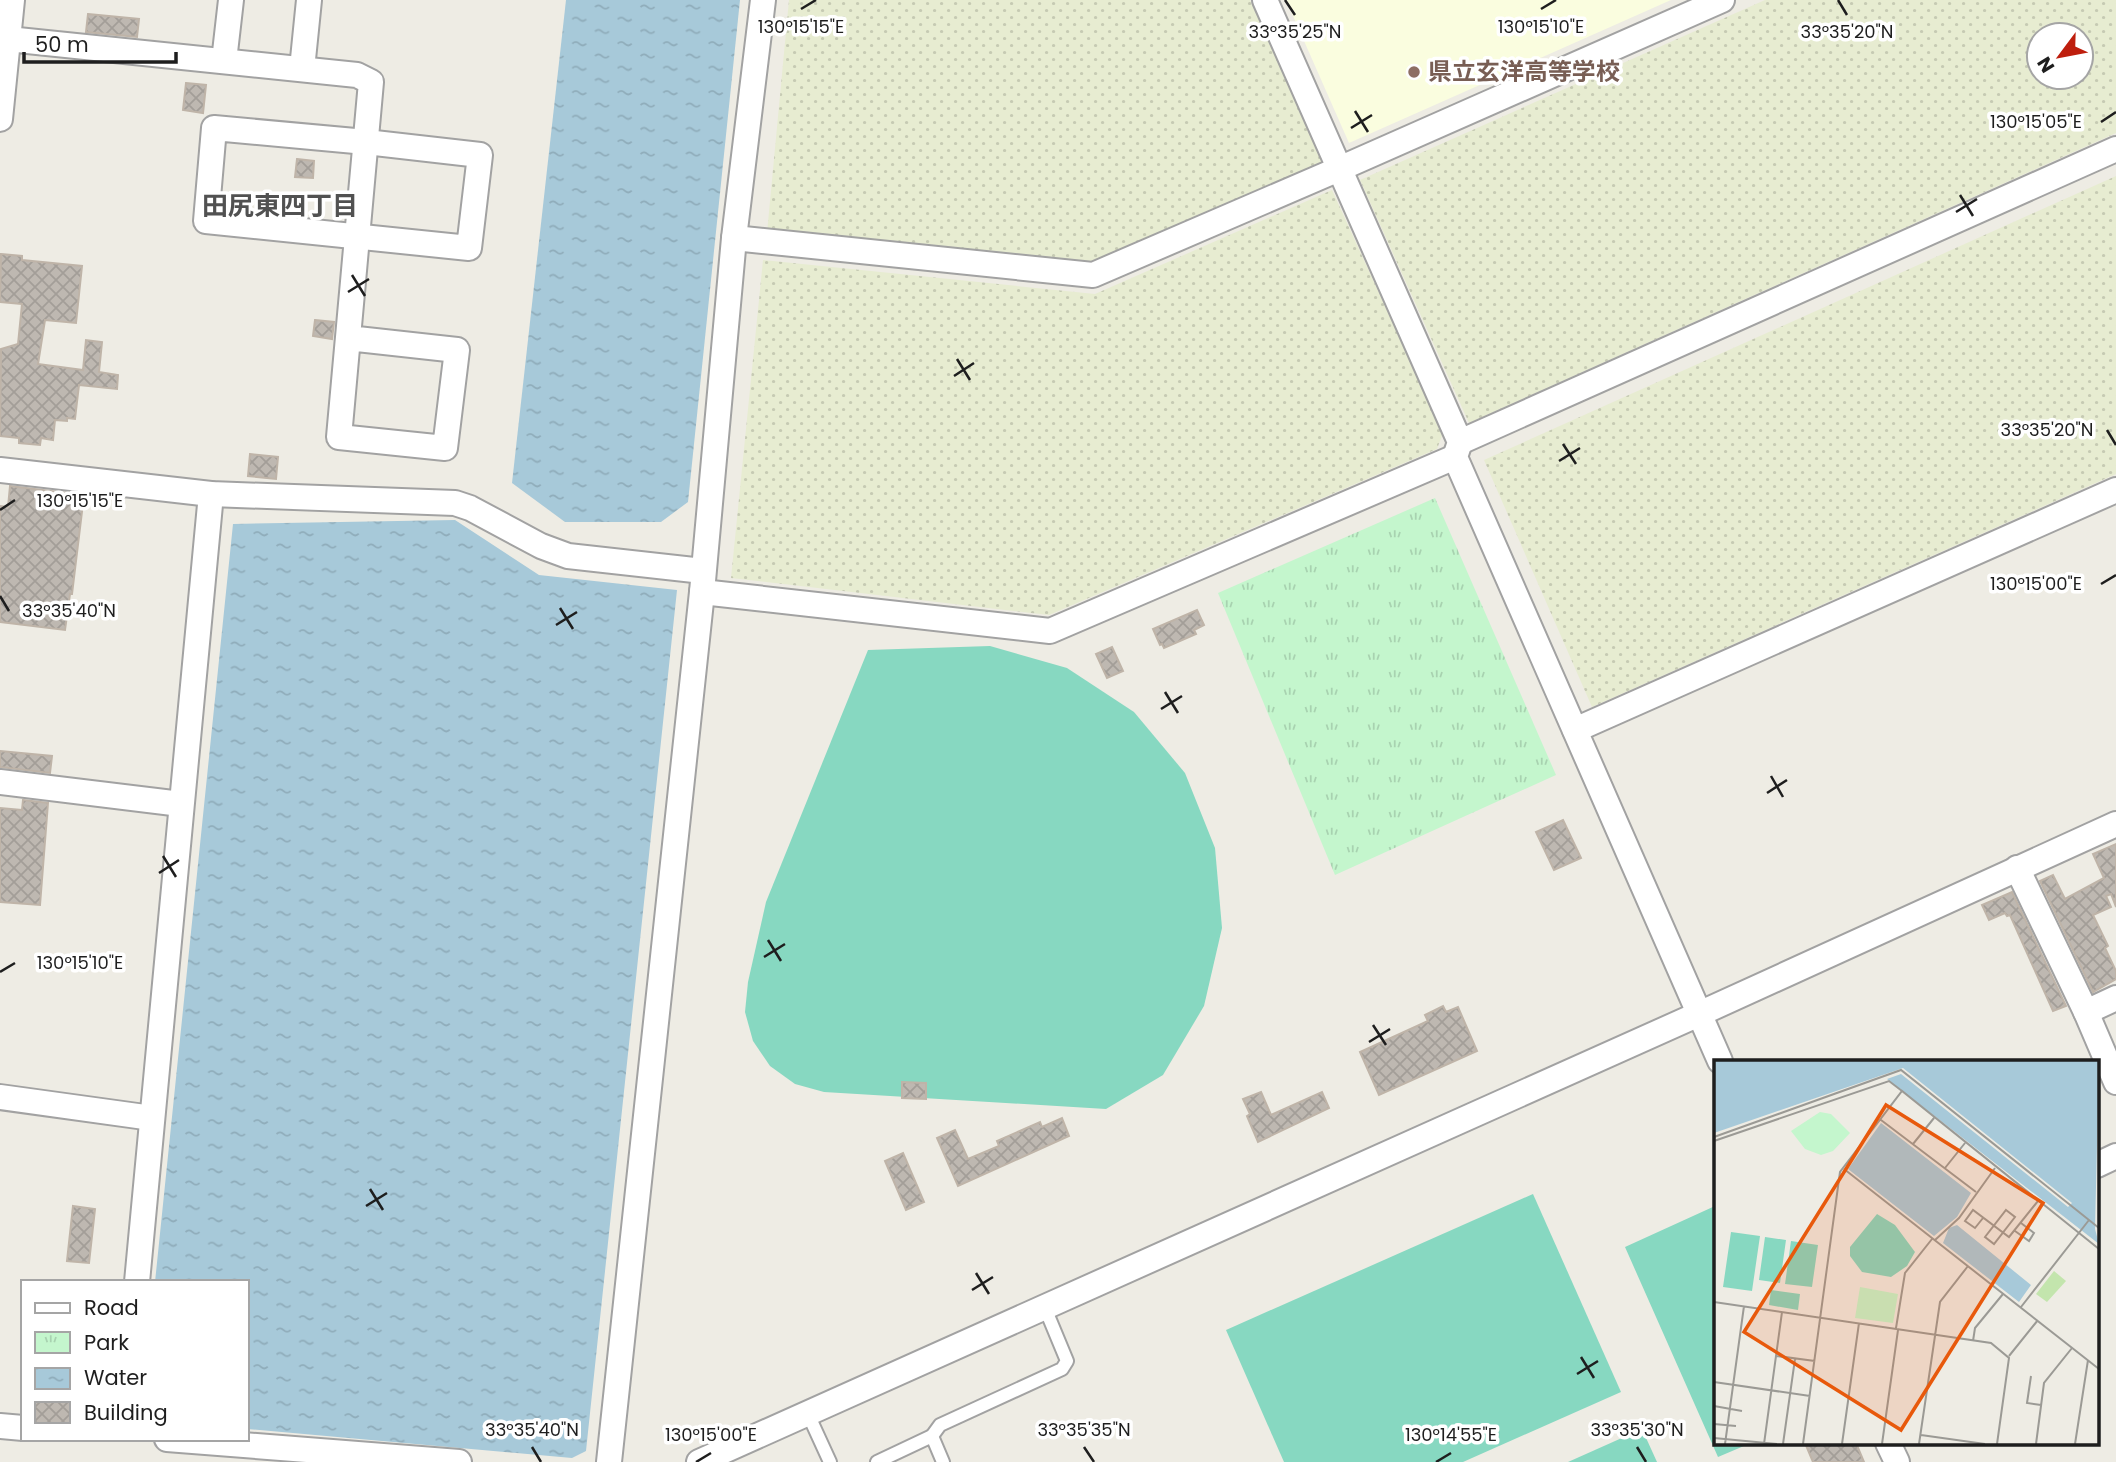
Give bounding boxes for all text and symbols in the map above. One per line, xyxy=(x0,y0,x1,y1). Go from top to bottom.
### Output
text: 130°15'15"E xyxy=(758,14,844,39)
text: 130°15'10"E xyxy=(1498,14,1584,39)
text: 33°35'25"N xyxy=(1249,19,1341,44)
text: 33°35'20"N xyxy=(1801,19,1893,44)
scale bar xyxy=(24,21,177,65)
north arrow xyxy=(2025,21,2095,91)
text: 50 m xyxy=(35,30,89,59)
text: N xyxy=(2031,52,2061,78)
place label: 県立玄洋高等学校 xyxy=(1428,55,1620,88)
marker: 県立玄洋高等学校 xyxy=(1406,64,1422,80)
text: 130°15'05"E xyxy=(1990,109,2082,134)
district label: 田尻東四丁目 xyxy=(202,188,358,224)
text: 33°35'20"N xyxy=(2001,417,2093,442)
text: 130°15'15"E xyxy=(37,488,123,513)
text: 130°15'00"E xyxy=(1990,571,2082,596)
text: 33°35'40"N xyxy=(22,598,116,623)
text: 130°15'10"E xyxy=(37,950,123,975)
inset map xyxy=(1714,1060,2098,1444)
legend xyxy=(21,1280,248,1441)
text: Road xyxy=(84,1293,139,1322)
text: Park xyxy=(84,1328,129,1357)
text: Water xyxy=(84,1363,147,1392)
text: Building xyxy=(84,1398,168,1427)
text: 33°35'40"N xyxy=(485,1417,579,1442)
text: 33°35'35"N xyxy=(1037,1417,1131,1442)
text: 33°35'30"N xyxy=(1590,1417,1684,1442)
text: 130°15'00"E xyxy=(665,1422,757,1447)
text: 130°14'55"E xyxy=(1405,1422,1497,1447)

